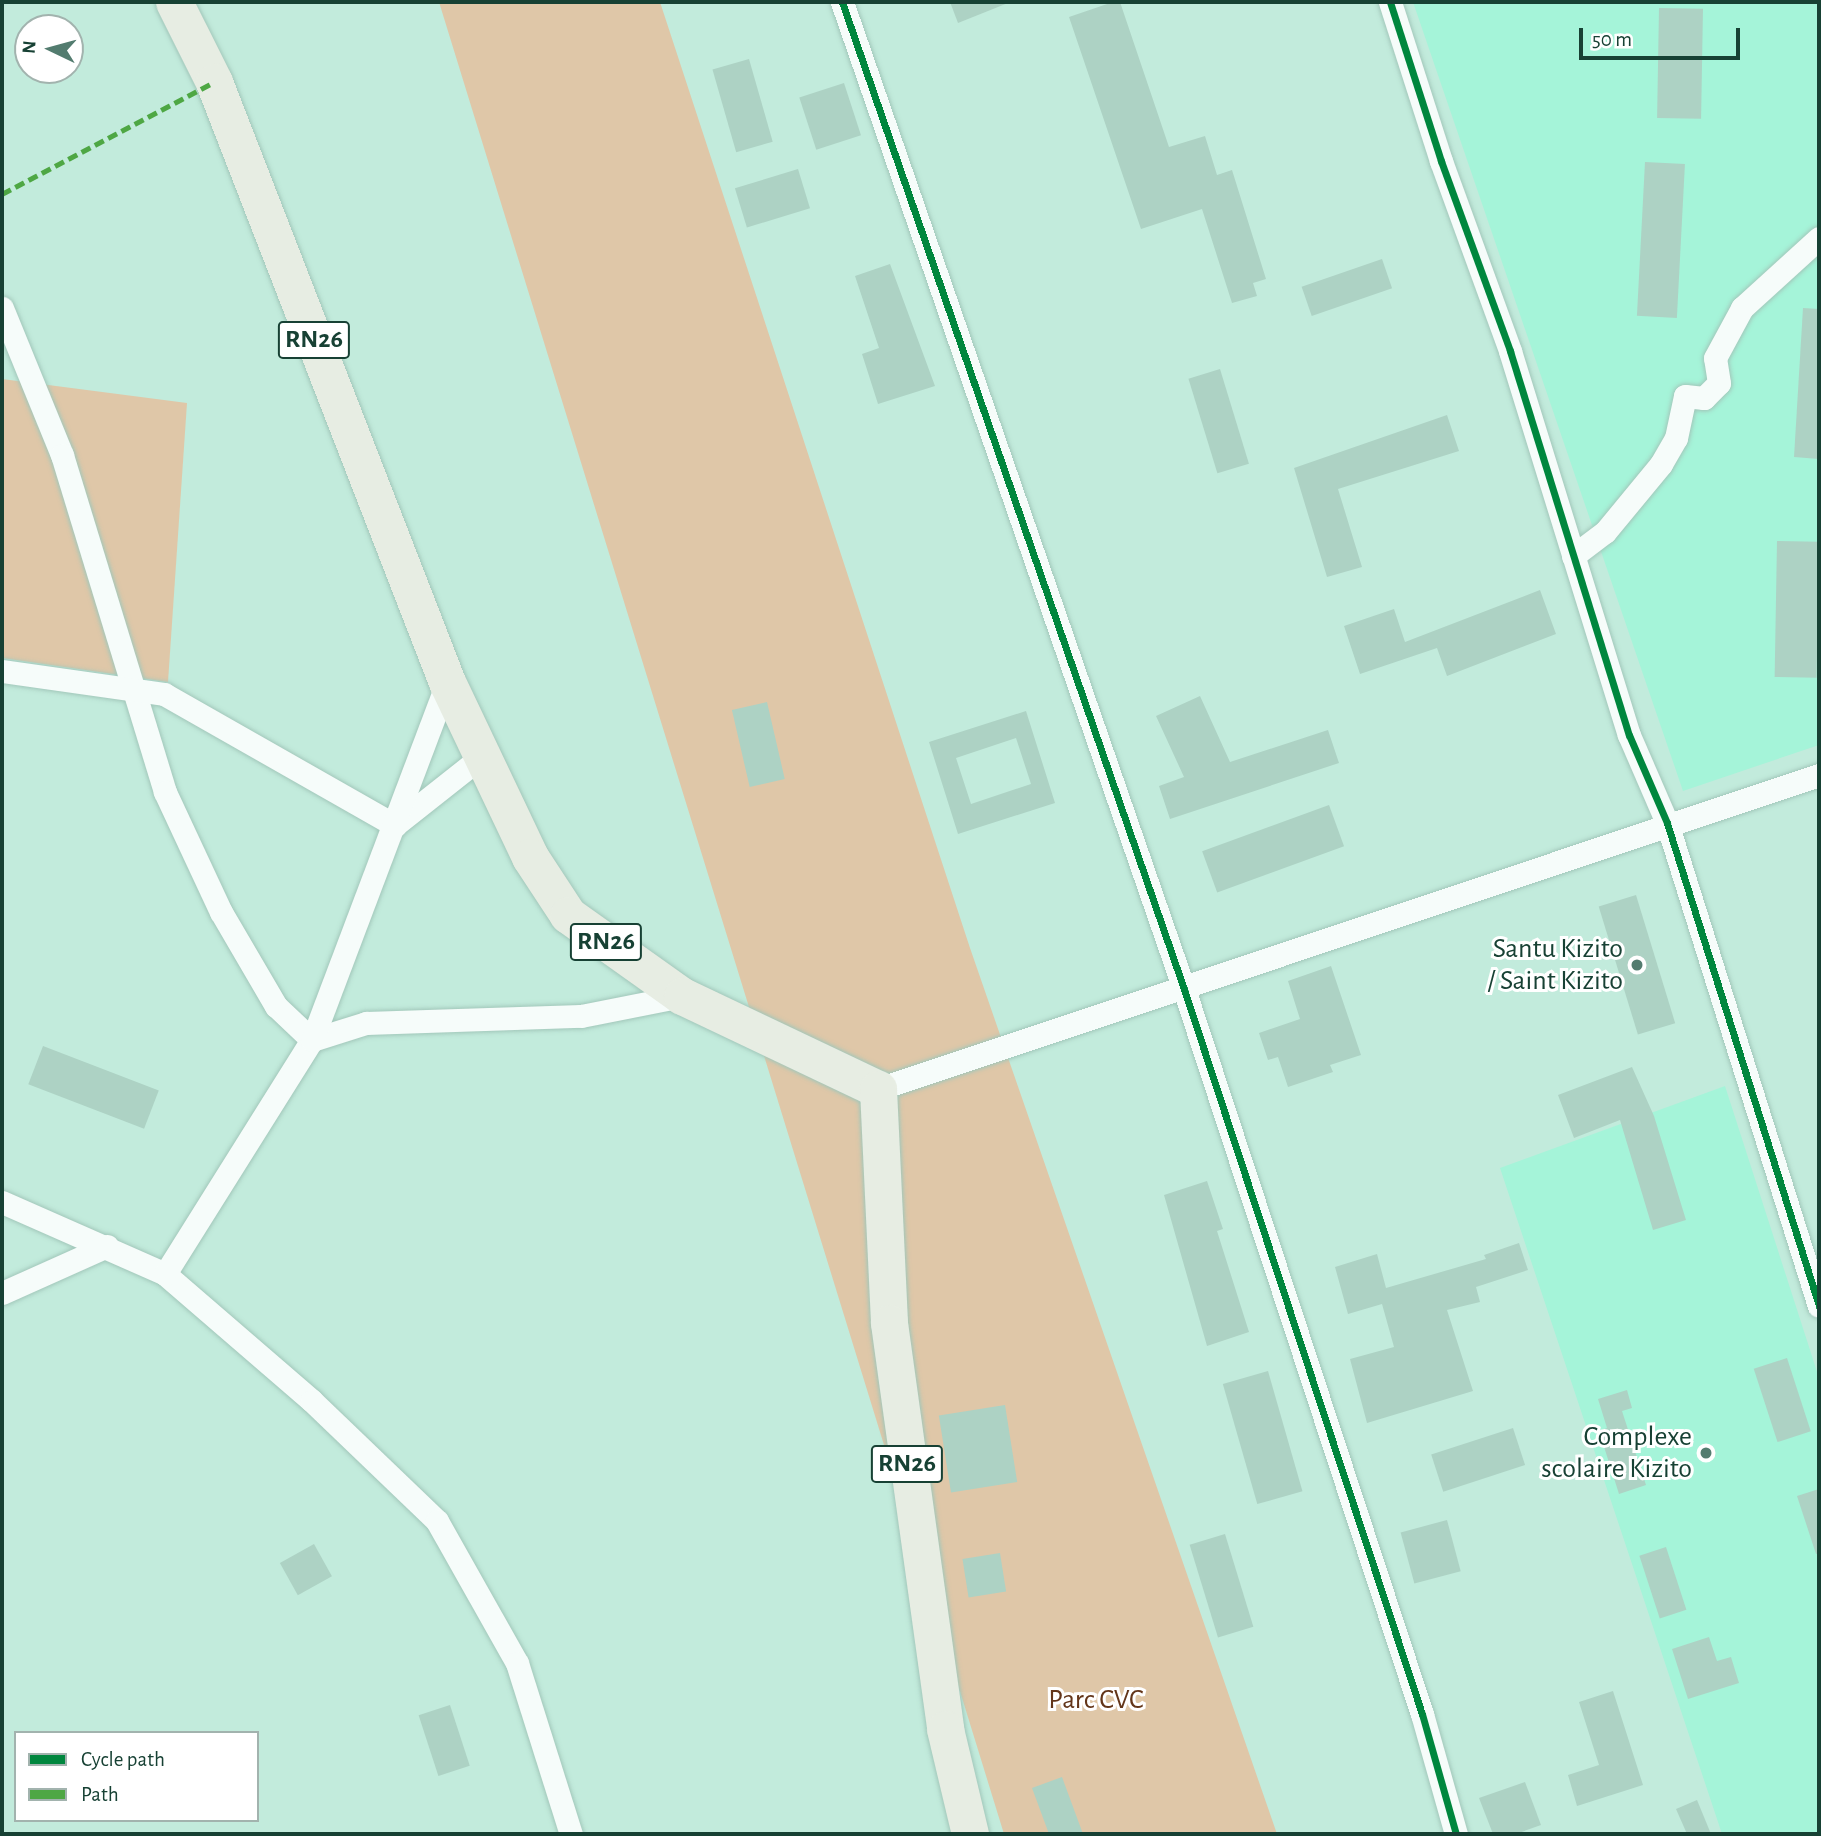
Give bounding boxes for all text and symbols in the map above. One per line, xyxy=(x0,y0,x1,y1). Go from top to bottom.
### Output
north arrow xyxy=(14,14,84,84)
scale bar xyxy=(1583,14,1744,58)
text: 50 m xyxy=(1592,29,1632,50)
text: N xyxy=(20,40,40,55)
road number: RN26 xyxy=(277,318,351,362)
road number: RN26 xyxy=(569,920,643,965)
place label: Santu Kizito / Saint Kizito xyxy=(1487,932,1623,998)
marker: Santu Kizito / Saint Kizito xyxy=(1629,957,1645,973)
place label: Complexe scolaire Kizito xyxy=(1541,1420,1692,1486)
road number: RN26 xyxy=(870,1442,944,1486)
marker: Complexe scolaire Kizito xyxy=(1698,1445,1714,1461)
park label: Parc CVC xyxy=(1048,1683,1144,1717)
legend xyxy=(14,1731,259,1822)
text: Cycle path xyxy=(81,1749,165,1770)
text: Path xyxy=(81,1784,119,1805)

